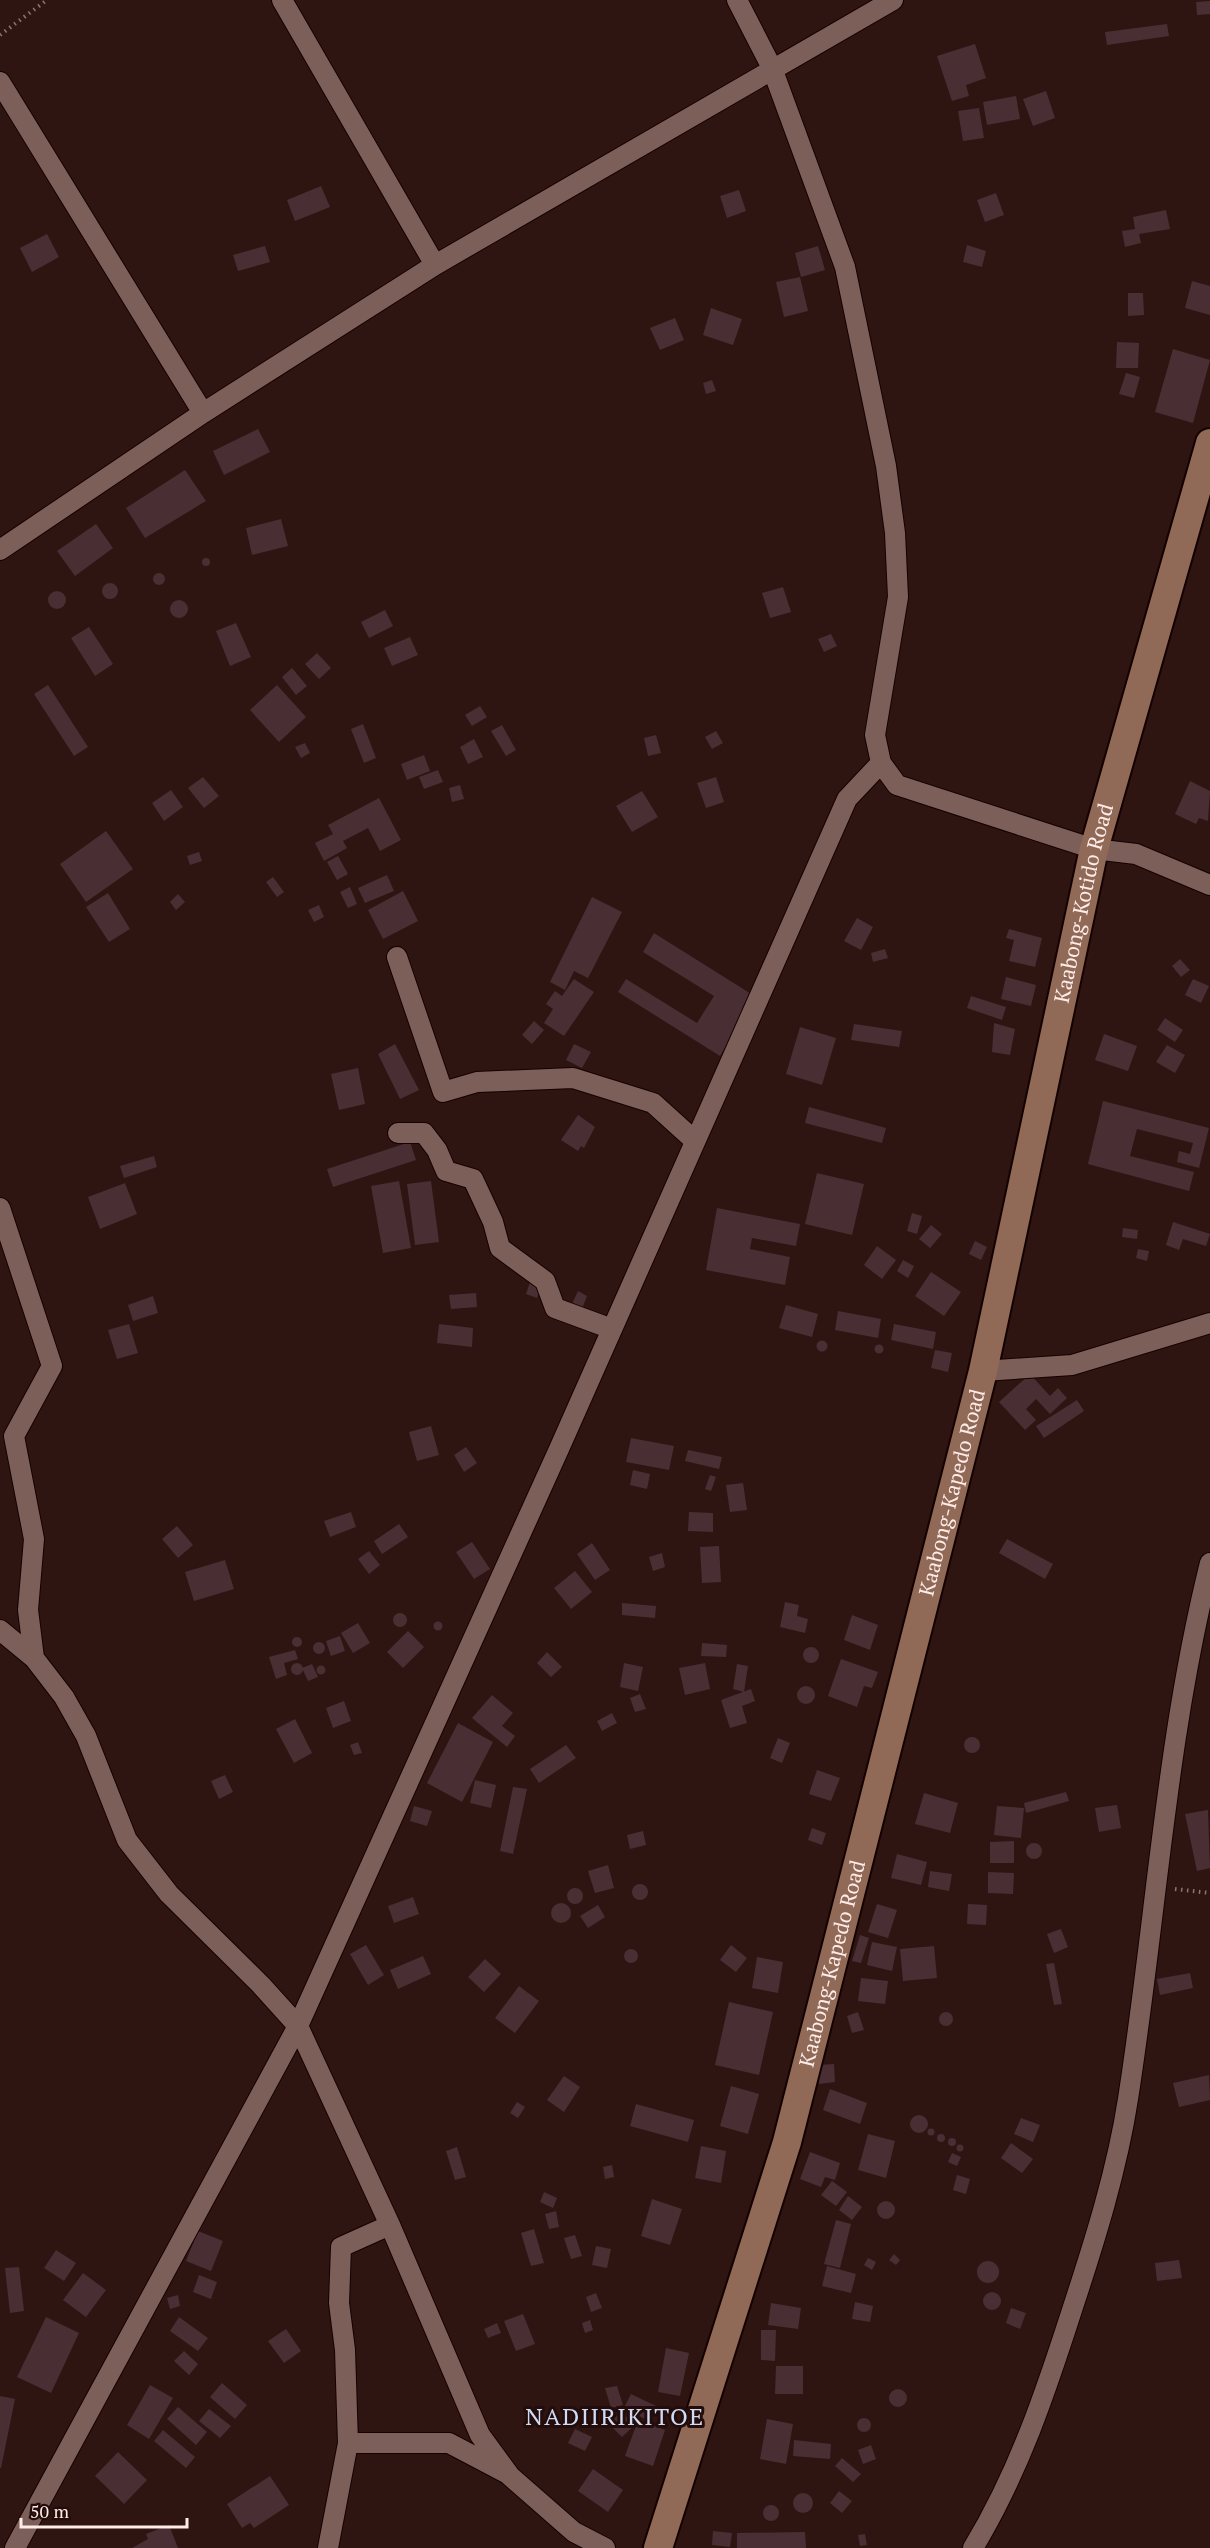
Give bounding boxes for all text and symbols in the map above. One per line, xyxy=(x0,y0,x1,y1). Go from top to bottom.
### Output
street label: Kaabong-Kotido Road xyxy=(1047,800,1119,1005)
street label: Kaabong-Kapedo Road xyxy=(911,1386,991,1599)
street label: Kaabong-Kapedo Road xyxy=(792,1857,871,2070)
district label: NADIIRIKITOE xyxy=(525,2400,705,2432)
scale bar xyxy=(21,2491,188,2529)
text: 50 m xyxy=(30,2499,70,2523)

